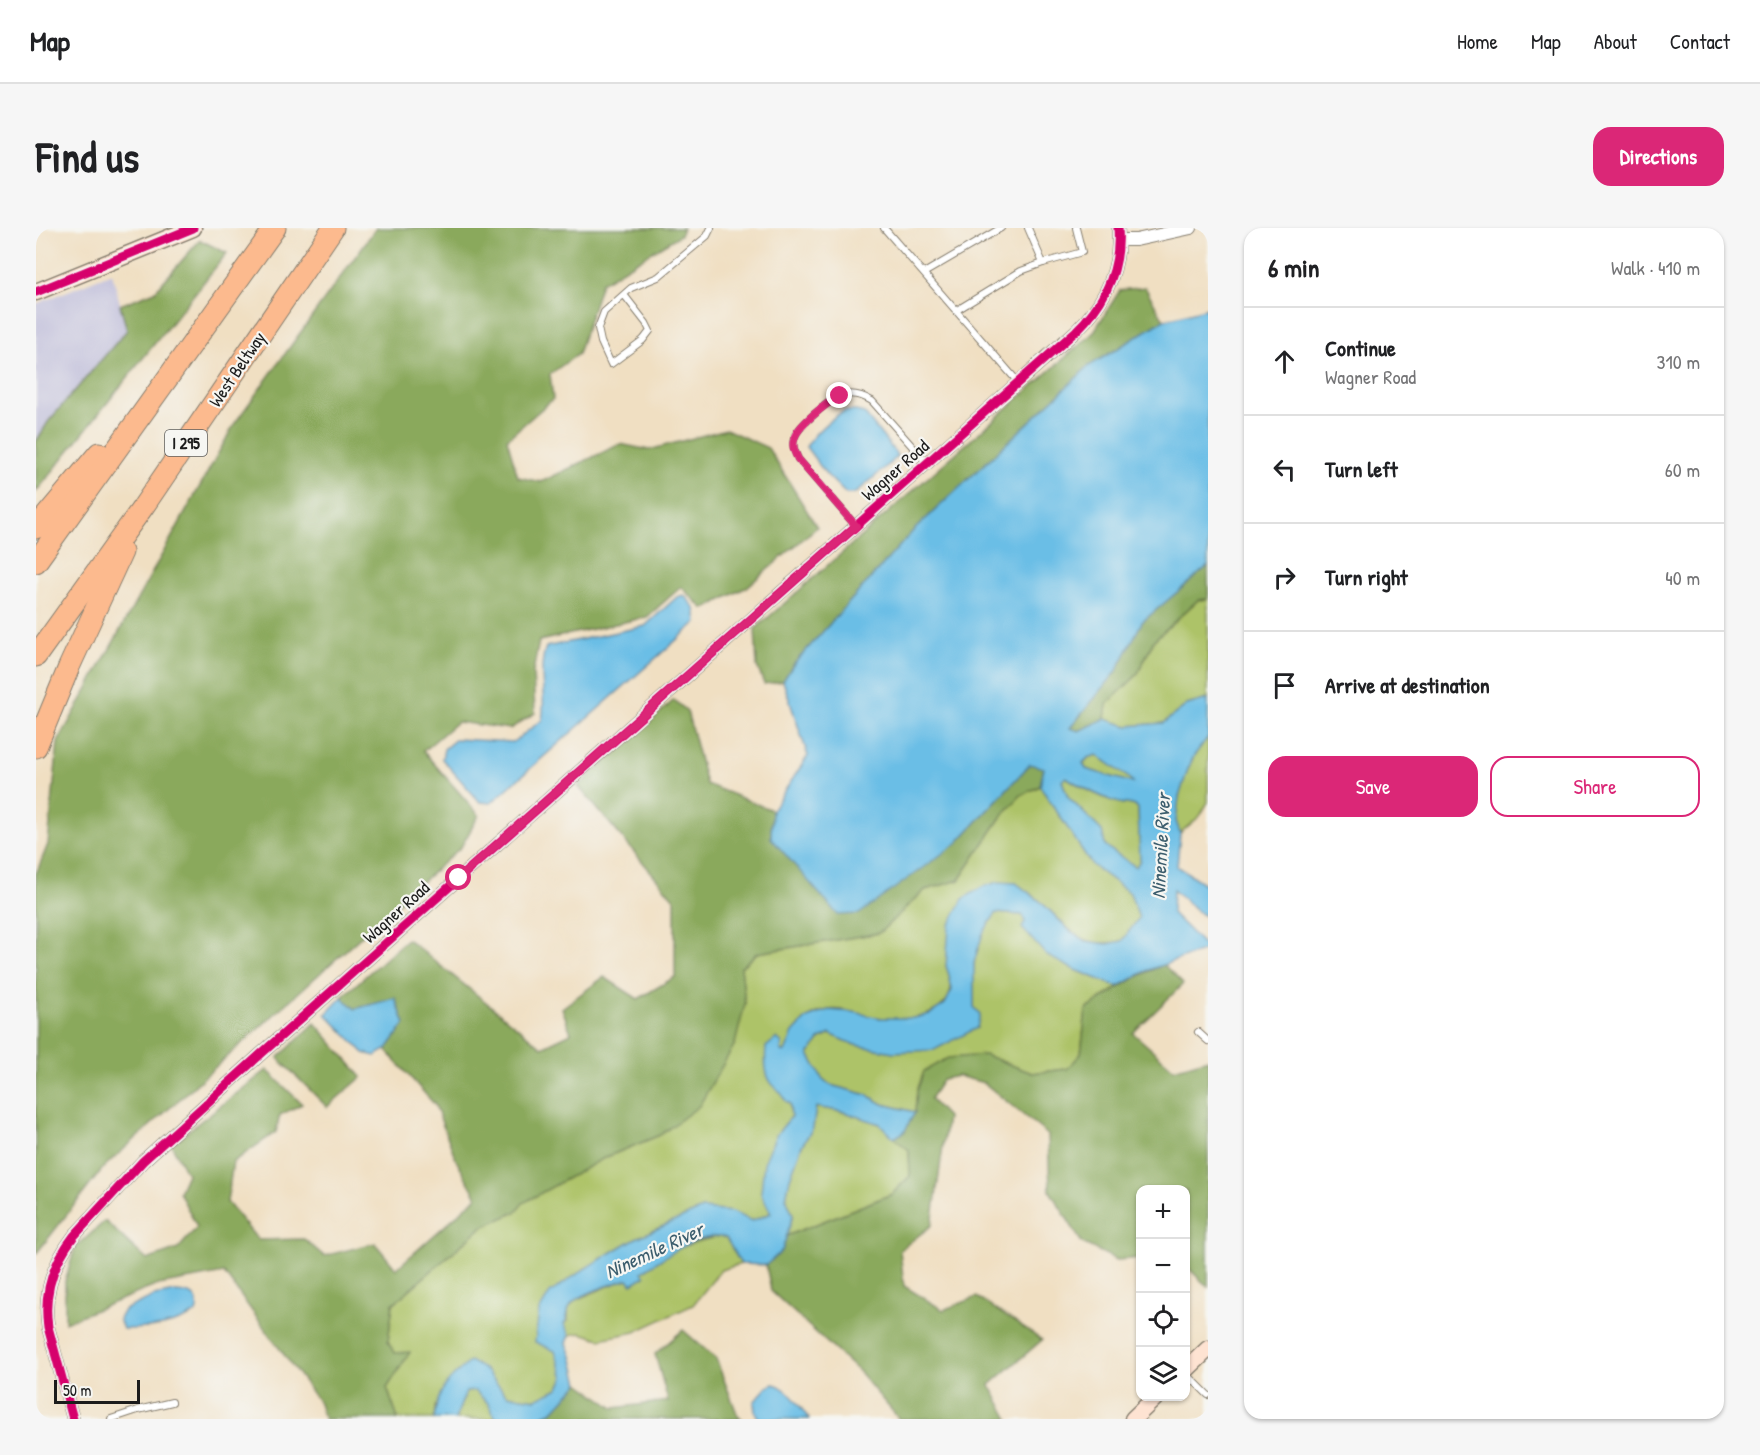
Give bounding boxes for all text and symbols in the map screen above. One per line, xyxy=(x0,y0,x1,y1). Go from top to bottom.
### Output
text: Map xyxy=(30,22,70,60)
text: Home xyxy=(1457,27,1498,56)
text: Map xyxy=(1531,27,1561,56)
text: About xyxy=(1594,27,1637,56)
text: Contact xyxy=(1670,27,1730,56)
button: Directions xyxy=(1593,127,1724,186)
text: Find us xyxy=(36,128,139,185)
text: 6 min xyxy=(1268,250,1320,285)
text: Walk · 410 m xyxy=(1611,254,1700,281)
street label: West Beltway xyxy=(203,326,272,412)
text: Continue xyxy=(1325,333,1396,363)
icon: ahead xyxy=(1268,345,1301,378)
text: 310 m xyxy=(1657,348,1700,375)
text: Wagner Road xyxy=(1325,363,1416,390)
route end xyxy=(826,382,852,408)
road number: I 295 xyxy=(165,430,207,456)
street label: Wagner Road xyxy=(856,434,934,506)
icon: left xyxy=(1268,453,1301,486)
text: Turn left xyxy=(1325,454,1398,484)
text: 60 m xyxy=(1665,456,1700,483)
icon: right xyxy=(1268,561,1301,594)
text: Turn right xyxy=(1325,562,1408,592)
text: 40 m xyxy=(1665,564,1700,591)
icon: arrive xyxy=(1268,669,1301,702)
text: Arrive at destination xyxy=(1325,670,1490,700)
button: Save xyxy=(1268,756,1478,817)
button: Share xyxy=(1490,756,1700,817)
water label: Ninemile River xyxy=(1144,790,1176,899)
route start xyxy=(445,864,471,890)
street label: Wagner Road xyxy=(357,875,435,949)
map controls xyxy=(1136,1185,1190,1401)
button: + xyxy=(1136,1185,1190,1239)
water label: Ninemile River xyxy=(601,1215,710,1284)
button: − xyxy=(1136,1239,1190,1293)
button: locate xyxy=(1136,1293,1190,1347)
button: layers xyxy=(1136,1347,1190,1401)
scale bar xyxy=(54,1377,140,1404)
text: 50 m xyxy=(63,1379,92,1401)

